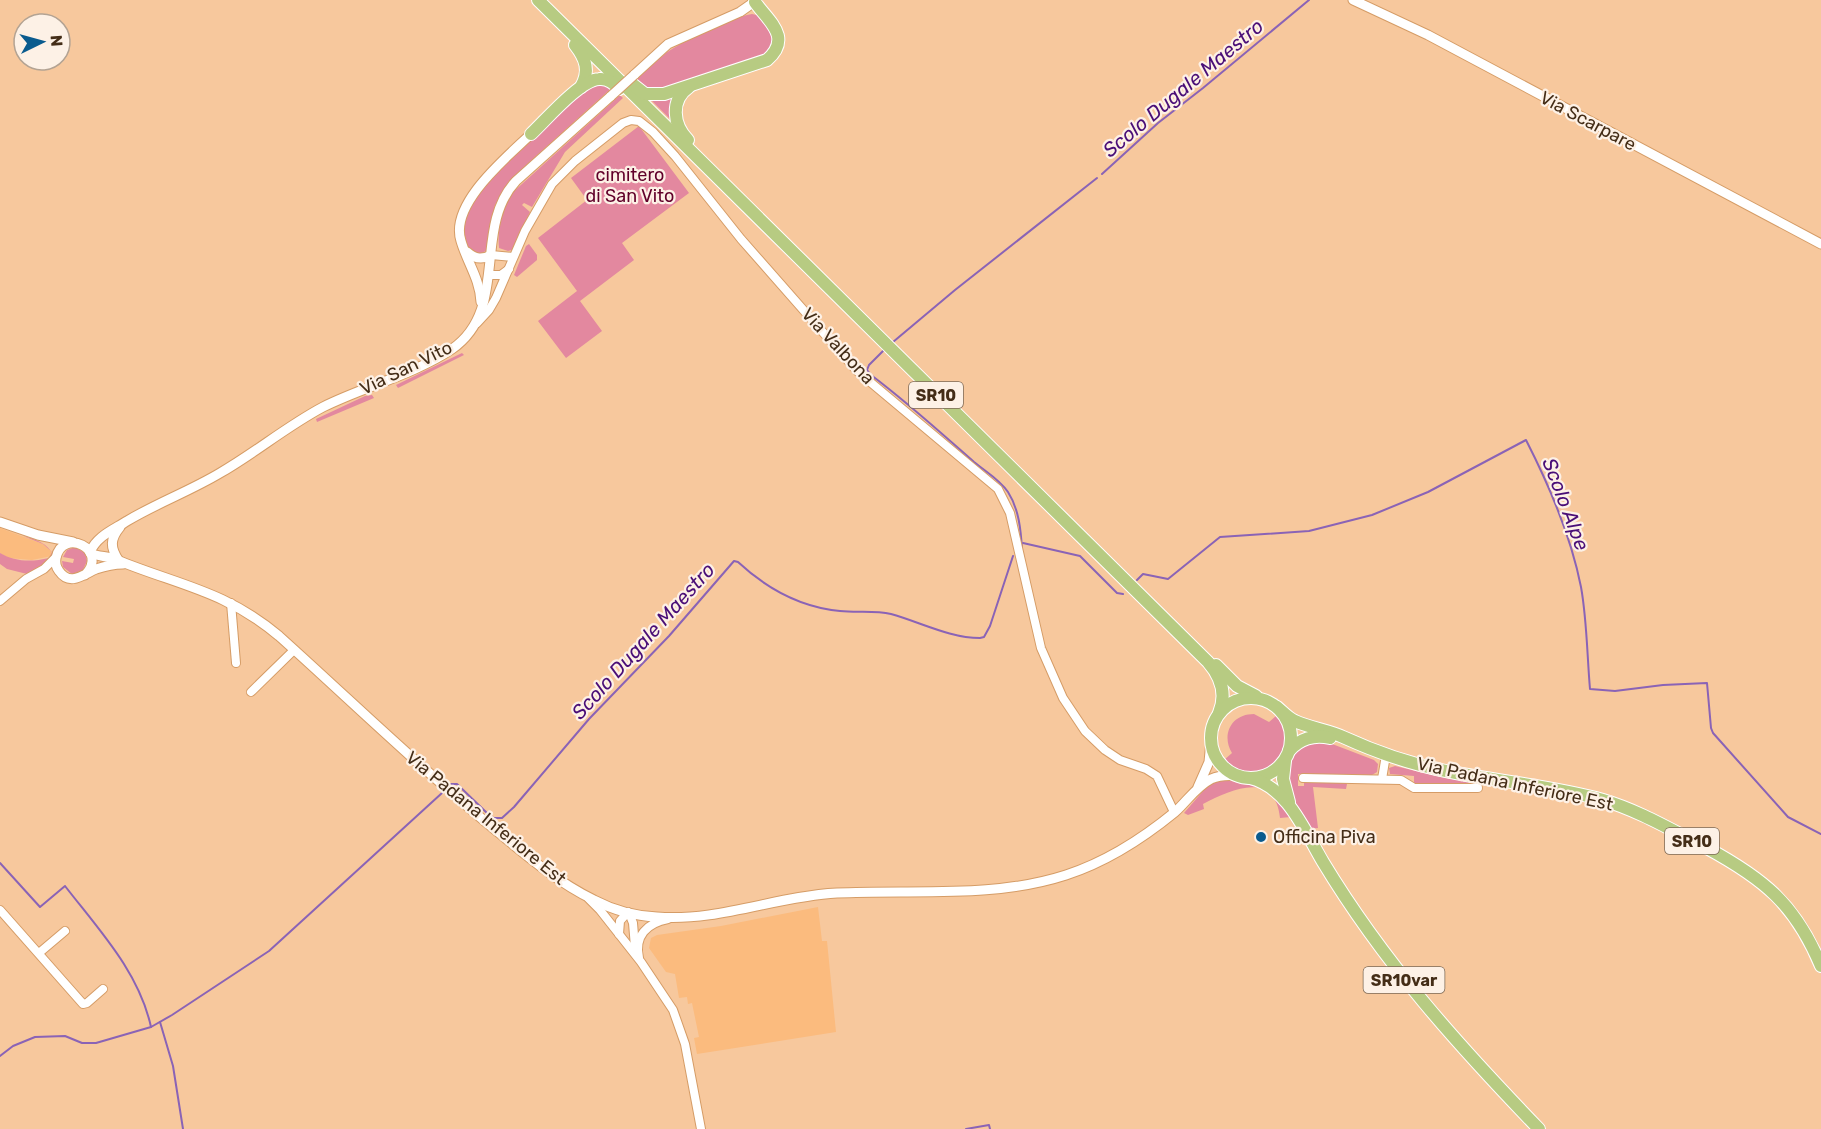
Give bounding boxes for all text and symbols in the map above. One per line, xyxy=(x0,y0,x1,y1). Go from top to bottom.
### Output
north arrow xyxy=(12,12,72,72)
water label: Scolo Dugale Maestro xyxy=(1098,14,1268,162)
text: N xyxy=(46,34,66,47)
street label: Via Scarpare xyxy=(1536,86,1640,156)
park label: cimitero di San Vito xyxy=(586,164,674,207)
street label: Via Valbona xyxy=(797,303,879,389)
street label: Via San Vito xyxy=(356,336,456,400)
road number: SR10 xyxy=(909,382,963,408)
water label: Scolo Alpe xyxy=(1537,454,1595,554)
water label: Scolo Dugale Maestro xyxy=(566,558,720,724)
street label: Via Padana Inferiore Est xyxy=(401,747,571,889)
street label: Via Padana Inferiore Est xyxy=(1415,752,1615,816)
place label: Officina Piva xyxy=(1273,826,1376,848)
road number: SR10 xyxy=(1665,828,1719,854)
marker: Officina Piva xyxy=(1254,830,1268,844)
road number: SR10var xyxy=(1364,967,1444,993)

